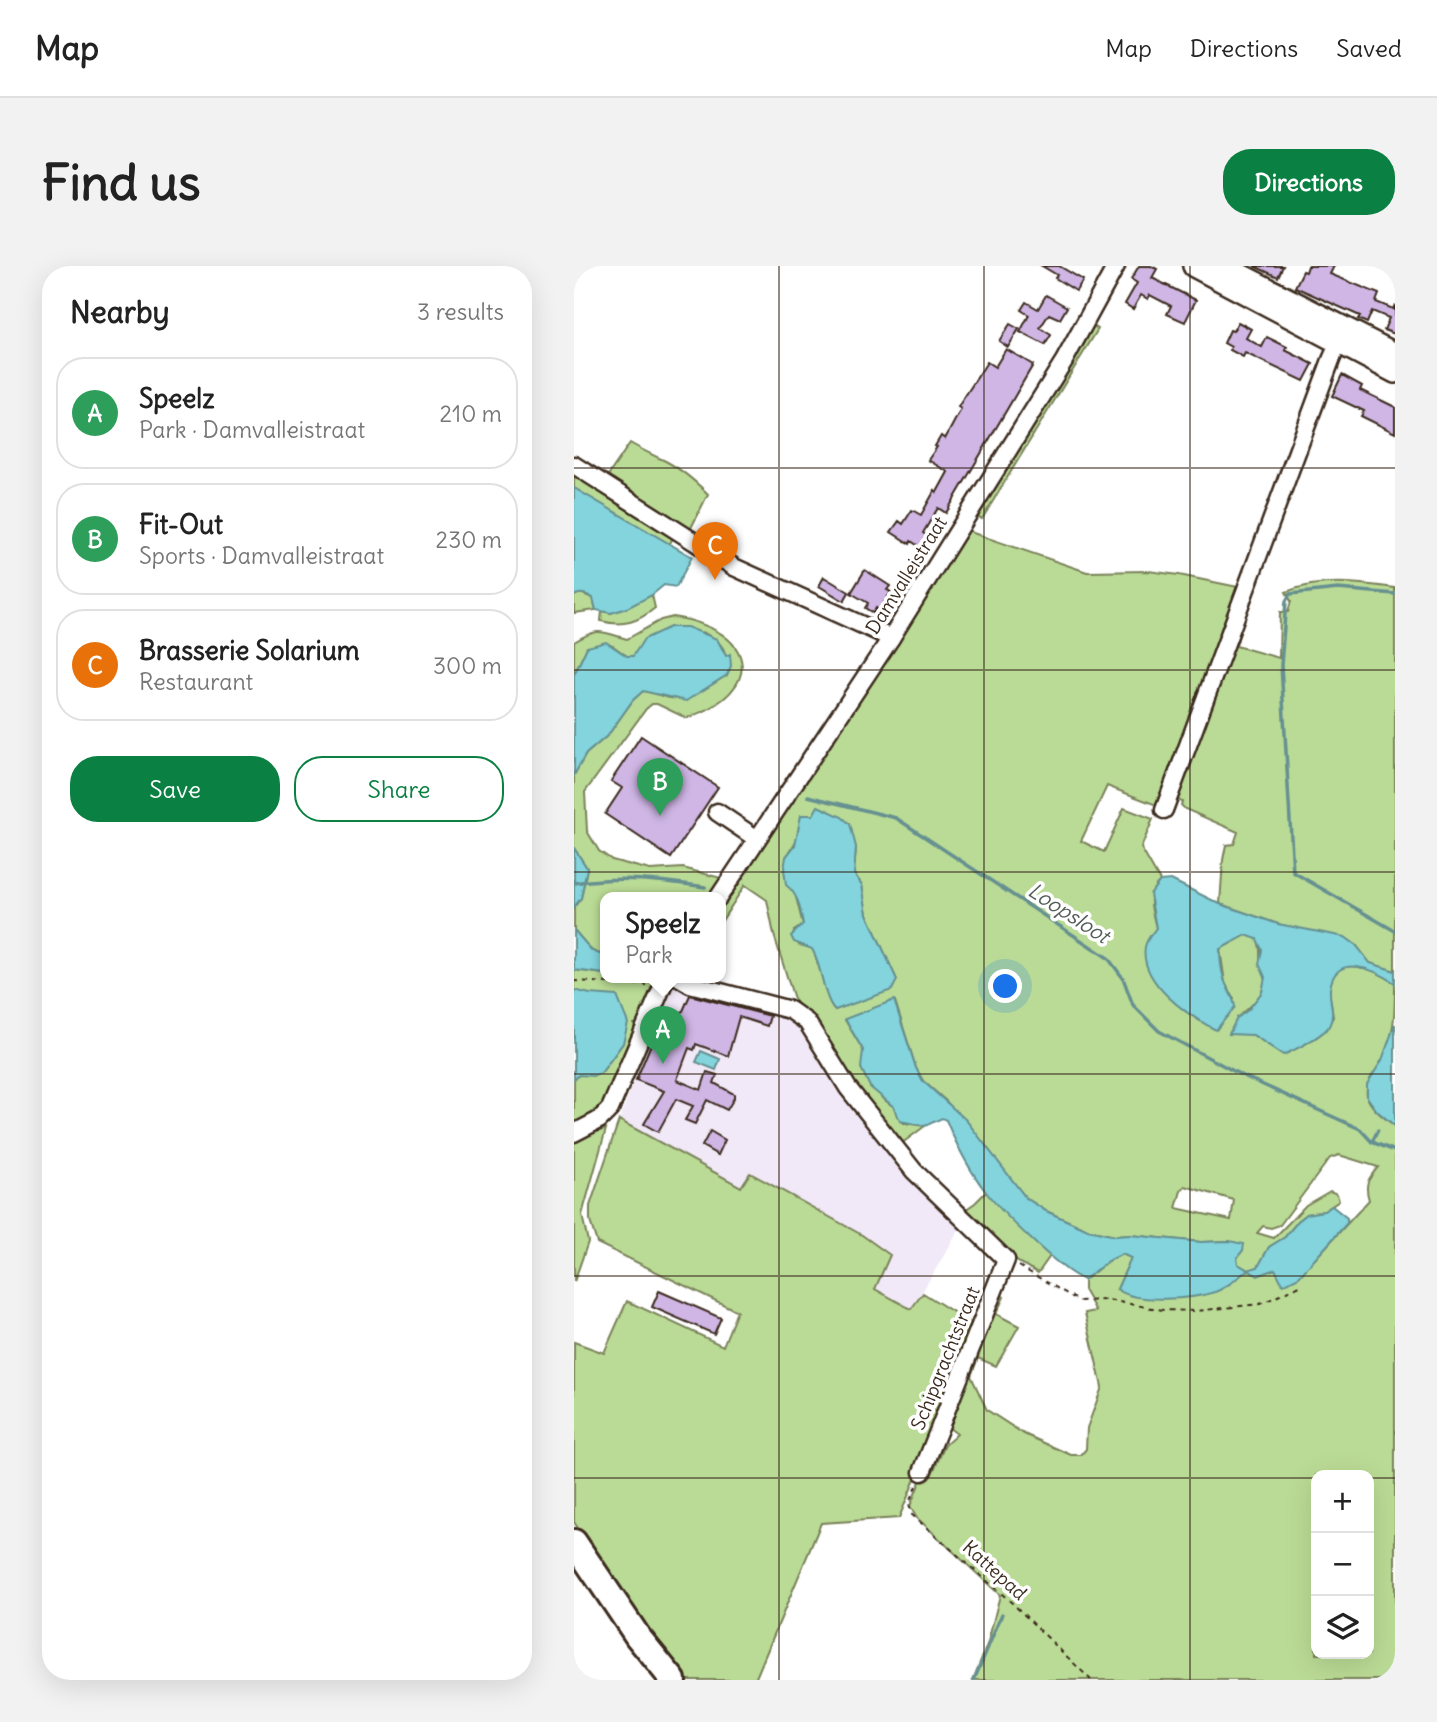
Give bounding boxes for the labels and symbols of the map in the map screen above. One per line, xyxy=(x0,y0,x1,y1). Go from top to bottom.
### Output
street label: Damvalleistraat xyxy=(860,512,952,638)
pin: C xyxy=(692,522,738,580)
pin: B xyxy=(637,758,683,816)
water label: Loopsloot xyxy=(1023,877,1117,951)
your location xyxy=(988,969,1022,1003)
pin: A xyxy=(640,1006,686,1064)
street label: Schipgrachtstraat xyxy=(905,1283,985,1433)
street label: Kattepad xyxy=(958,1535,1032,1605)

